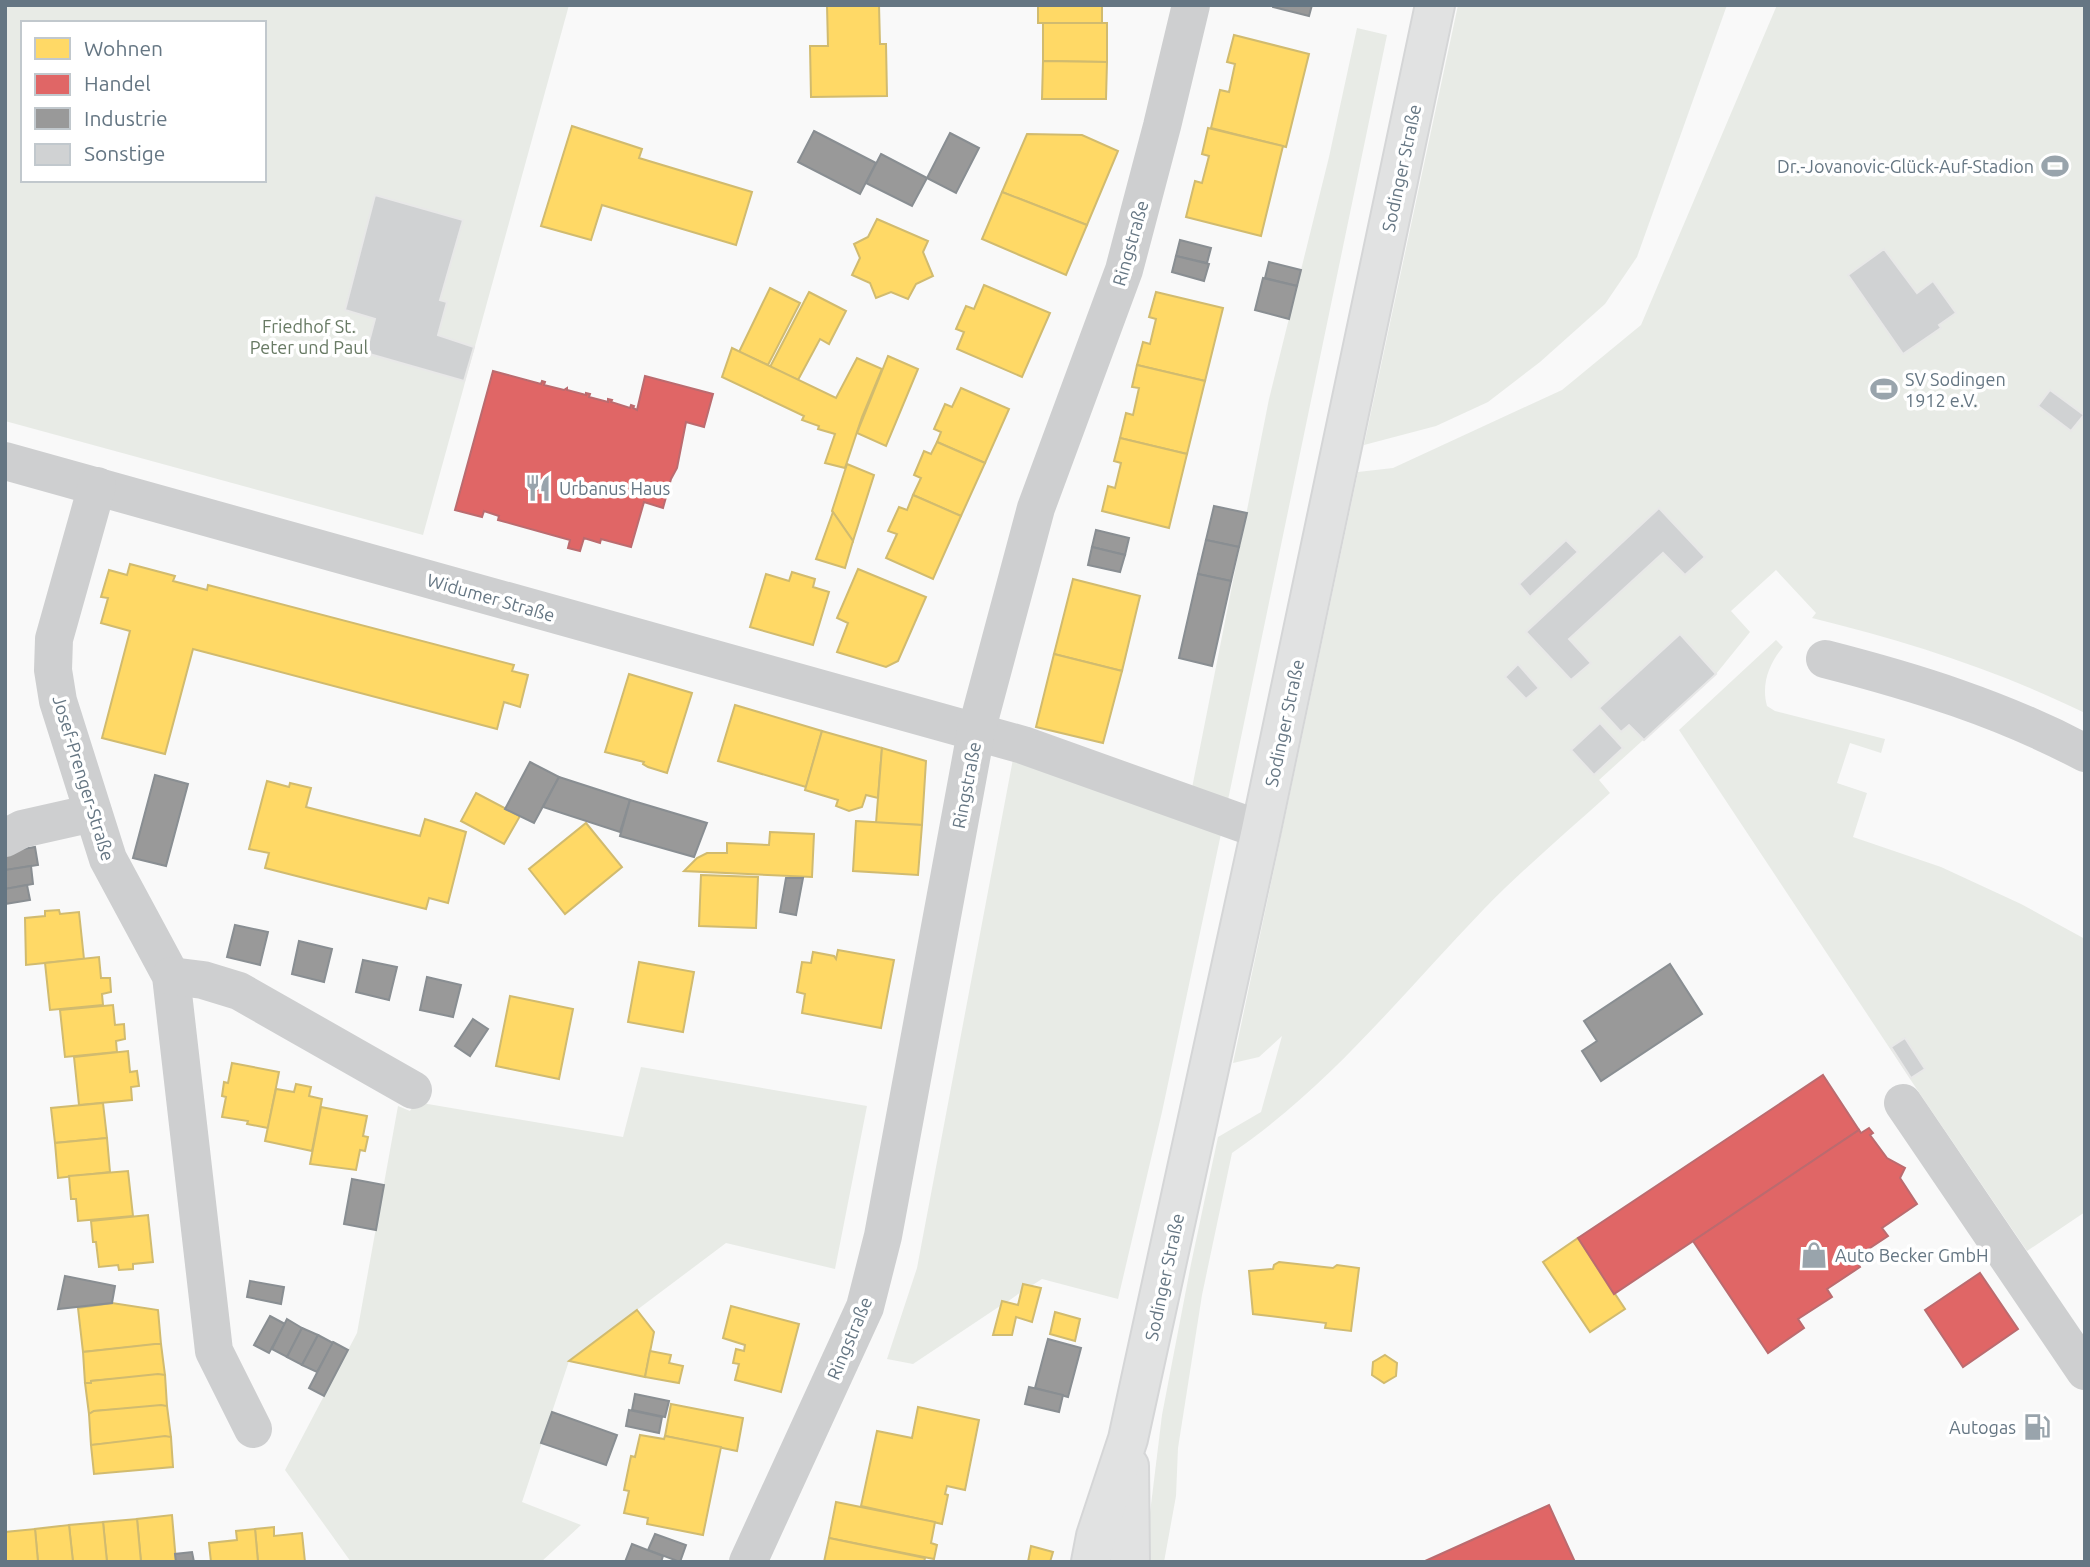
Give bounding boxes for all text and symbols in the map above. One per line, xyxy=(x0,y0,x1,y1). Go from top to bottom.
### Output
legend xyxy=(21,21,266,182)
text: Wohnen xyxy=(84,36,163,60)
text: Handel xyxy=(84,71,151,95)
street label: Sodinger Straße xyxy=(1378,102,1424,234)
text: Industrie xyxy=(84,106,168,130)
text: Sonstige xyxy=(84,141,165,165)
sports icon: Dr.-Jovanovic-Glück-Auf-Stadion xyxy=(2040,151,2070,181)
place label: Dr.-Jovanovic-Glück-Auf-Stadion xyxy=(1777,156,2034,176)
street label: Ringstraße xyxy=(1108,198,1152,288)
park label: Friedhof St. Peter und Paul xyxy=(250,316,368,357)
place label: SV Sodingen 1912 e.V. xyxy=(1905,369,2006,410)
sports icon: SV Sodingen 1912 e.V. xyxy=(1869,374,1899,404)
restaurant icon: Urbanus Haus xyxy=(523,473,553,503)
place label: Urbanus Haus xyxy=(559,478,670,498)
street label: Widumer Straße xyxy=(425,569,557,625)
street label: Sodinger Straße xyxy=(1261,657,1307,789)
street label: Josef-Prenger-Straße xyxy=(49,693,119,863)
street label: Ringstraße xyxy=(948,740,984,830)
street label: Sodinger Straße xyxy=(1141,1211,1187,1343)
shop icon: Auto Becker GmbH xyxy=(1799,1240,1829,1270)
place label: Auto Becker GmbH xyxy=(1835,1245,1989,1265)
street label: Ringstraße xyxy=(823,1294,875,1382)
fuel station icon: Autogas xyxy=(2022,1412,2052,1442)
place label: Autogas xyxy=(1949,1417,2016,1437)

